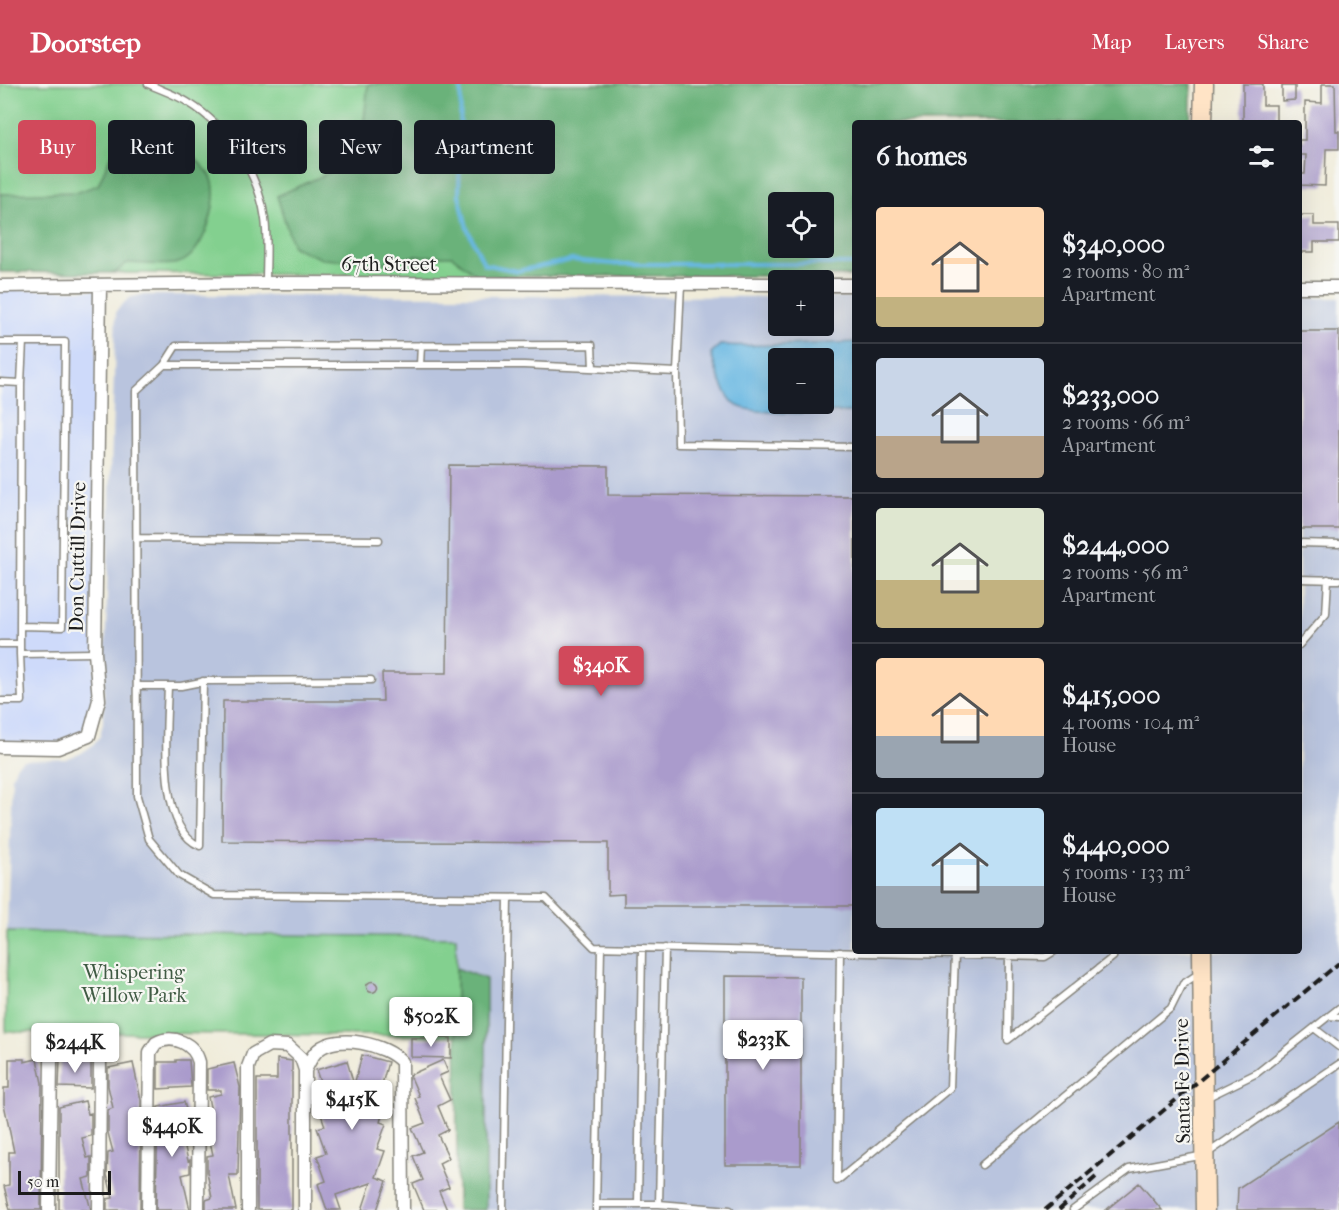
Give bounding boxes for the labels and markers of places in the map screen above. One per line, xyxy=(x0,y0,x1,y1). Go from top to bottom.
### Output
pin: $340K xyxy=(559,646,643,697)
pin: $502K xyxy=(389,997,473,1048)
pin: $233K xyxy=(721,1020,805,1071)
pin: $244K xyxy=(33,1023,117,1074)
pin: $415K xyxy=(310,1080,394,1131)
pin: $440K xyxy=(130,1107,214,1158)

